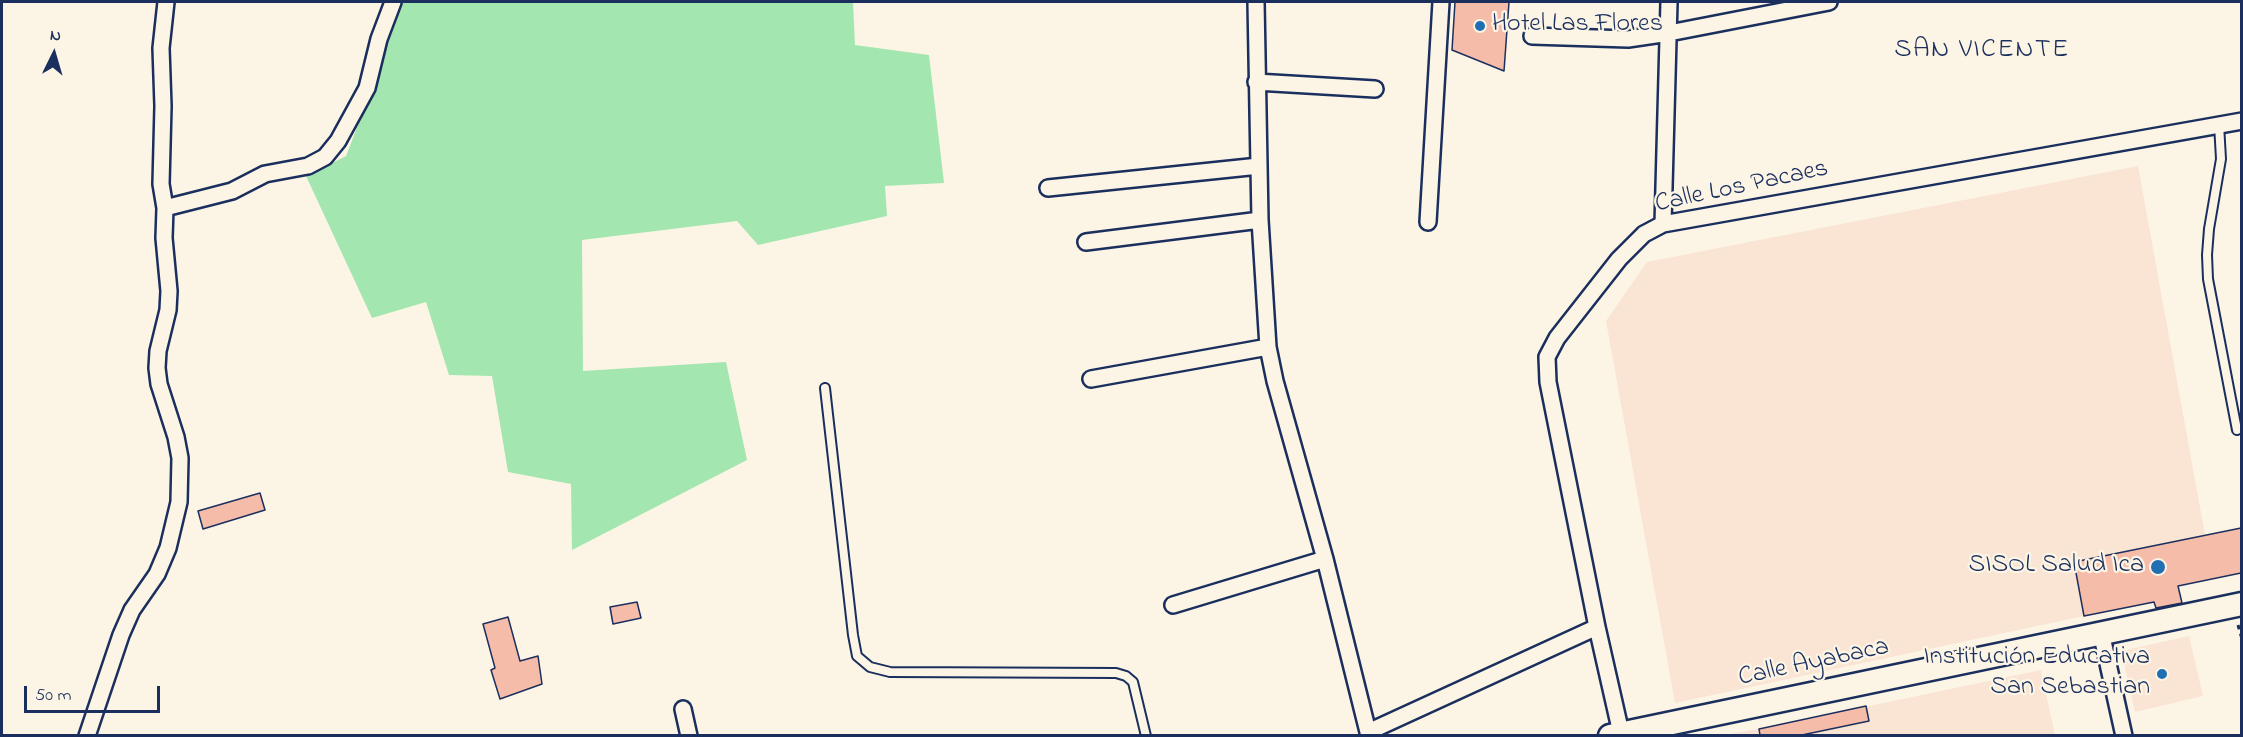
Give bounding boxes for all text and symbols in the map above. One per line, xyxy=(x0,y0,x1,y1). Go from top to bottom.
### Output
place label: Hotel Las Flores xyxy=(1492,10,1663,42)
marker: Hotel Las Flores xyxy=(1473,19,1487,33)
north arrow xyxy=(24,24,84,84)
text: N xyxy=(49,24,62,48)
district label: SAN VICENTE xyxy=(1894,36,2070,68)
street label: Calle Los Pacaes xyxy=(1653,154,1831,222)
place label: SISOL Salud Ica xyxy=(1969,551,2144,583)
marker: SISOL Salud Ica xyxy=(2149,558,2167,576)
street label: Calle Ayabaca xyxy=(1736,633,1892,695)
place label: Institución Educativa San Sebastian xyxy=(1924,643,2150,704)
marker: Institución Educativa San Sebastian xyxy=(2155,667,2169,681)
scale bar xyxy=(27,674,164,712)
text: 50 m xyxy=(35,683,72,709)

